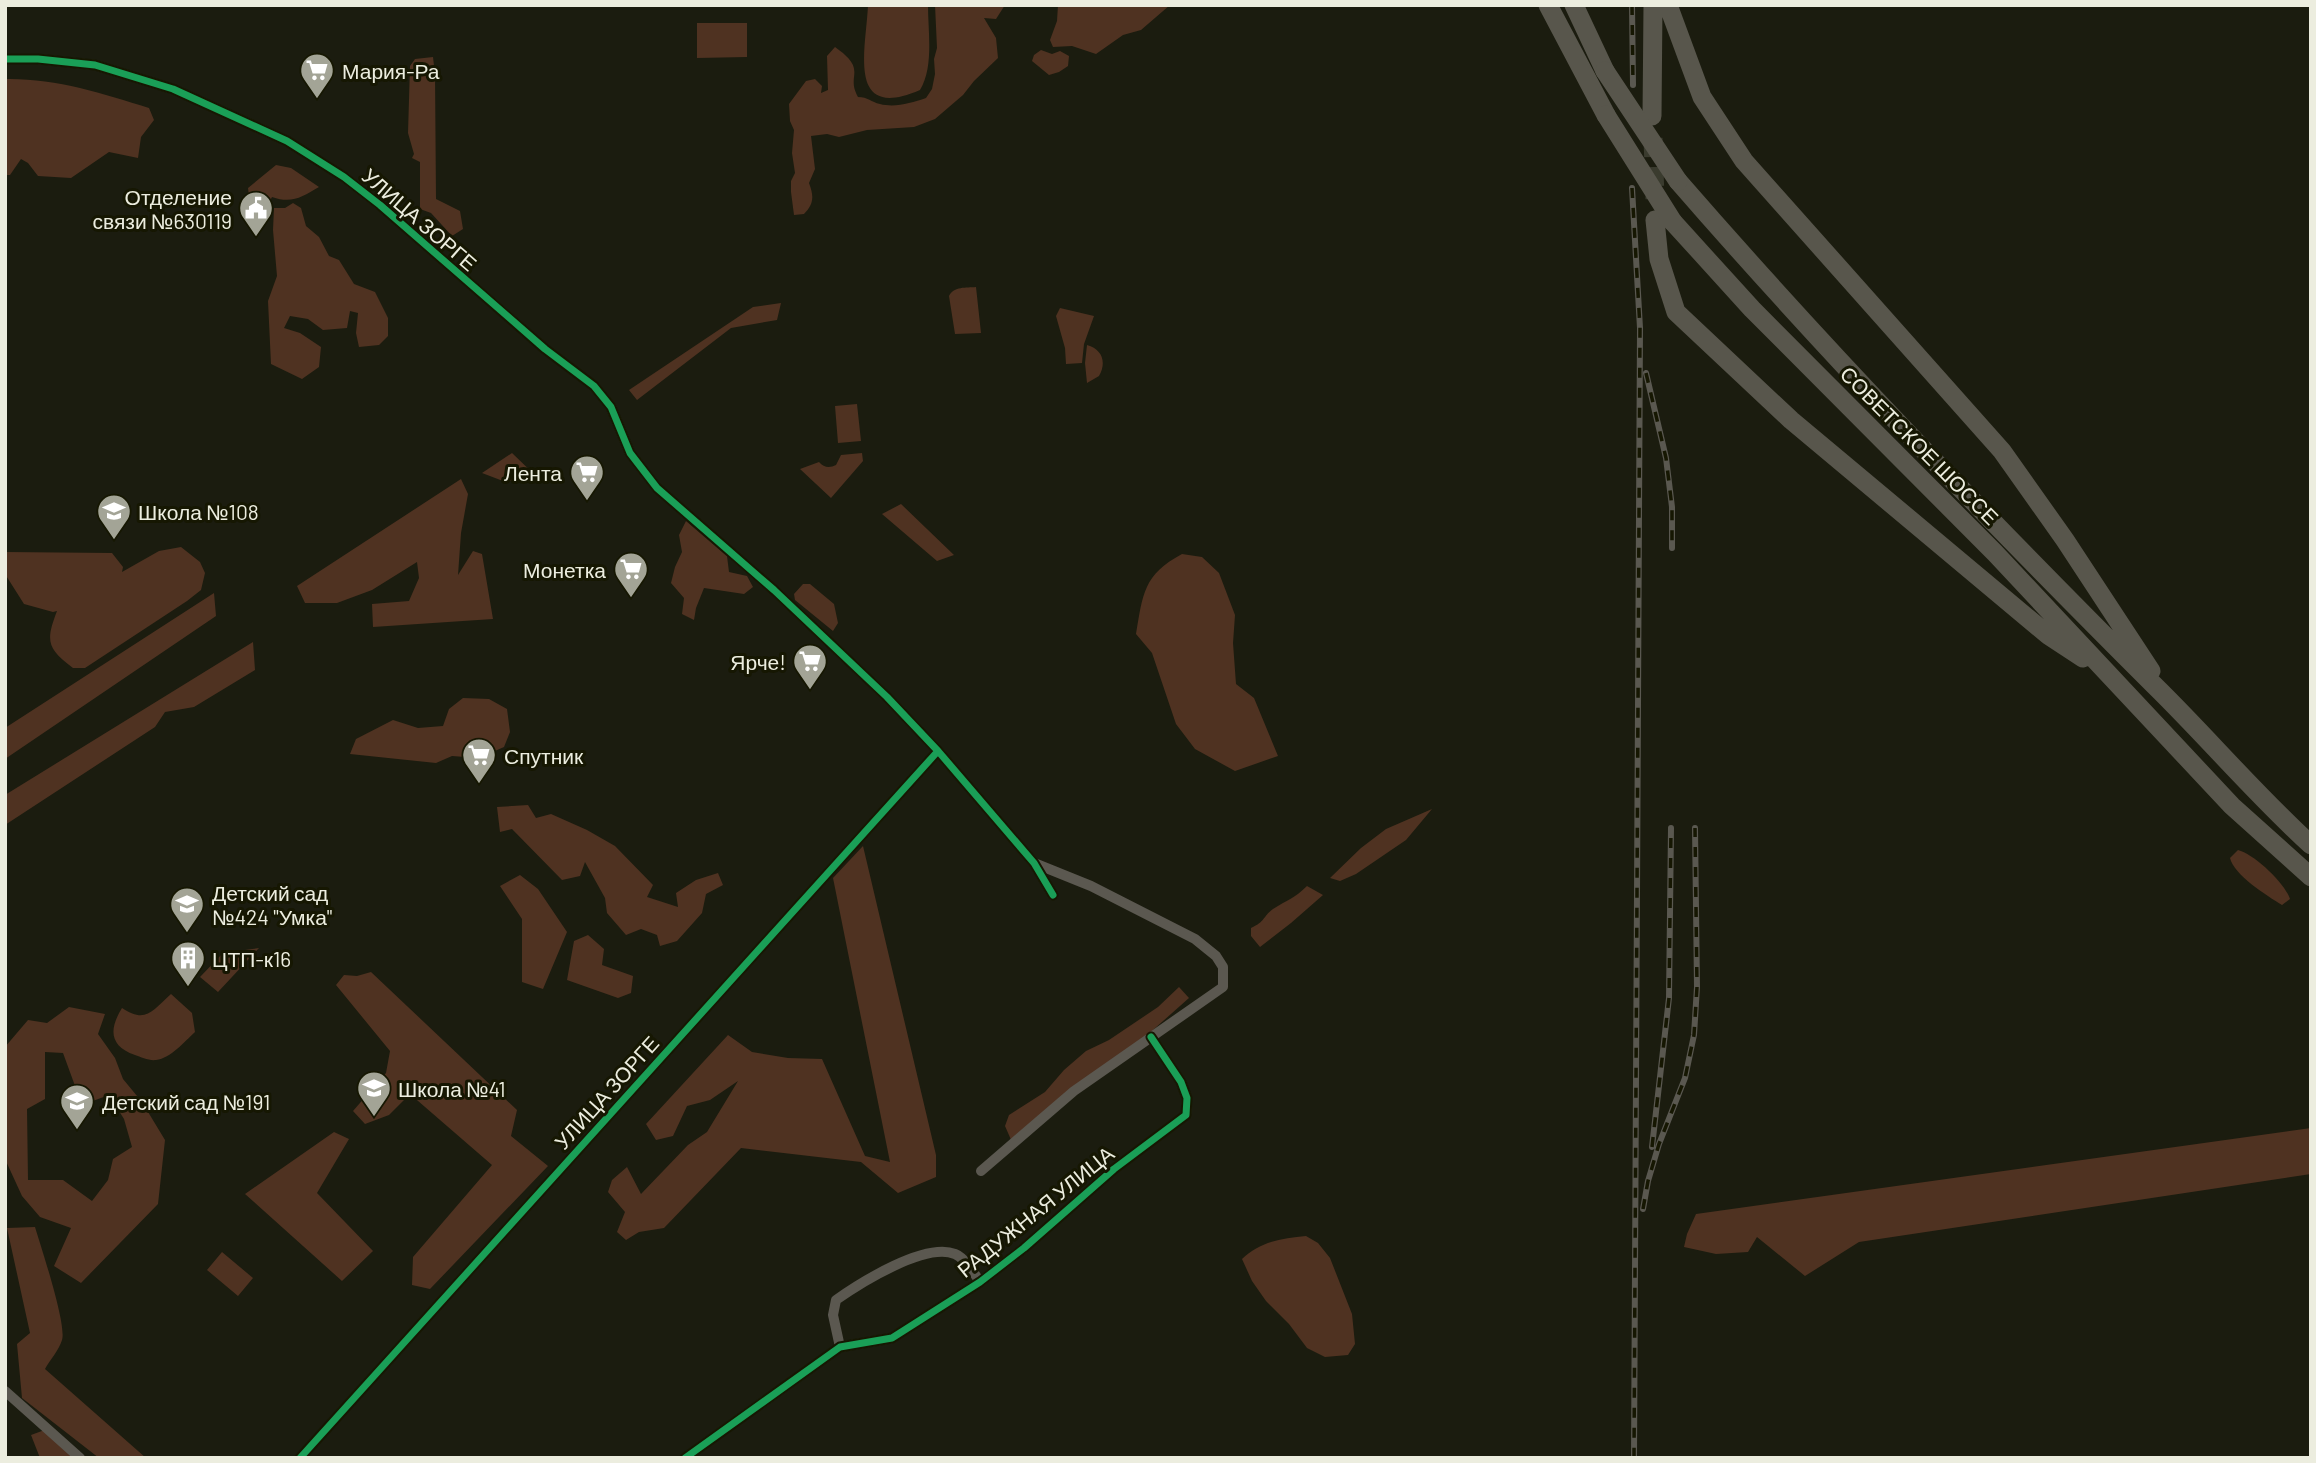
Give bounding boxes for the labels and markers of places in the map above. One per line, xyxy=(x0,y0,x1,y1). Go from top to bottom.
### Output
supermarket icon: Мария-Ра xyxy=(298,51,336,100)
place label: Мария-Ра xyxy=(342,58,440,83)
place label: Отделение связи №630119 xyxy=(93,184,232,233)
public building icon: Отделение связи №630119 xyxy=(237,189,275,238)
supermarket icon: Лента xyxy=(568,453,606,502)
place label: Лента xyxy=(504,460,562,485)
school or university icon: Школа №108 xyxy=(95,492,133,541)
place label: Школа №108 xyxy=(138,499,259,524)
supermarket icon: Монетка xyxy=(612,550,650,599)
place label: Монетка xyxy=(523,557,606,582)
supermarket icon: Ярче! xyxy=(791,642,829,691)
place label: Ярче! xyxy=(730,649,786,674)
supermarket icon: Спутник xyxy=(460,736,498,785)
place label: Спутник xyxy=(504,743,584,768)
place label: Детский сад №424 "Умка" xyxy=(212,880,332,929)
school or university icon: Детский сад №424 "Умка" xyxy=(168,885,206,934)
building icon: ЦТП-к16 xyxy=(169,939,207,988)
place label: ЦТП-к16 xyxy=(212,946,291,971)
school or university icon: Школа №41 xyxy=(355,1069,393,1118)
place label: Школа №41 xyxy=(398,1076,506,1101)
school or university icon: Детский сад №191 xyxy=(58,1082,96,1131)
place label: Детский сад №191 xyxy=(102,1089,270,1114)

